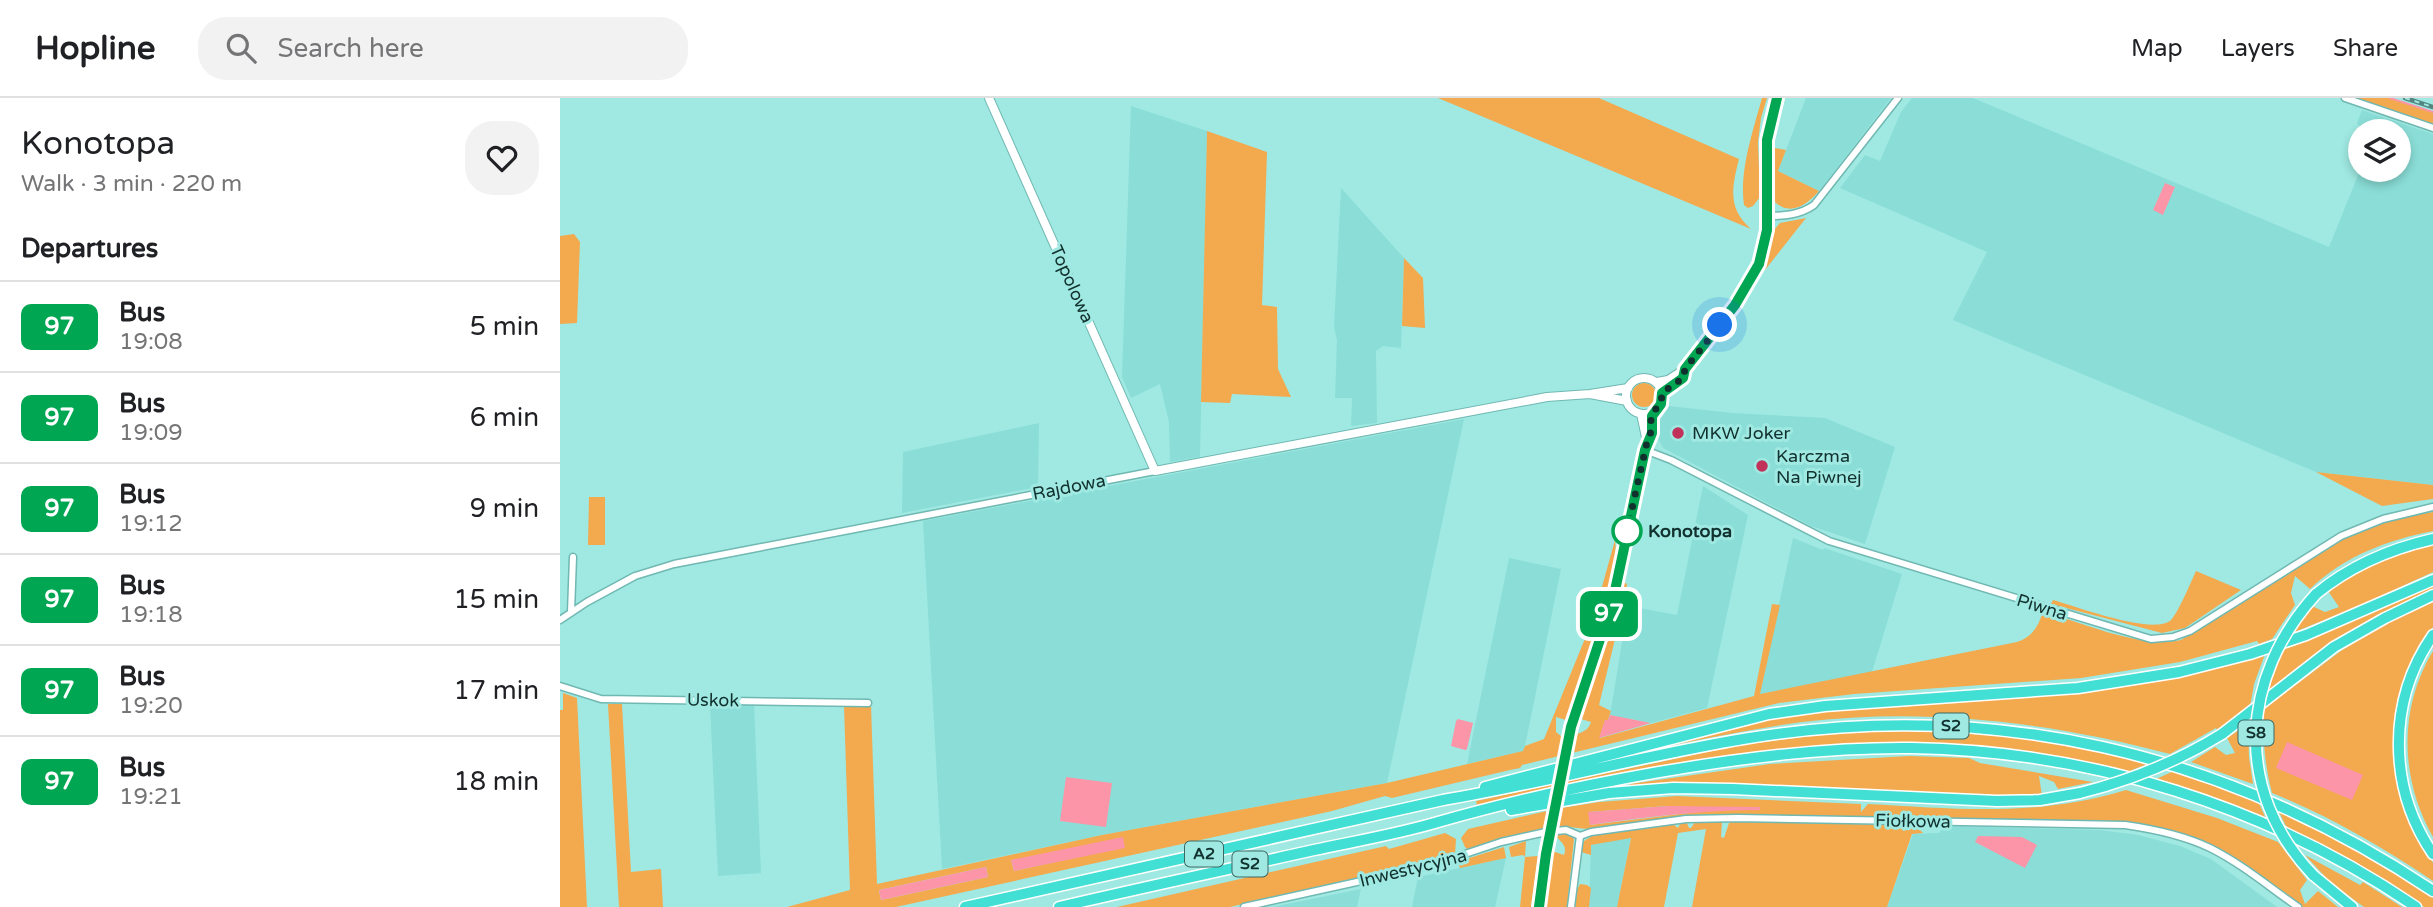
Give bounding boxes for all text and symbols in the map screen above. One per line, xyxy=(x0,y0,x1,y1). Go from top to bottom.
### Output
search box xyxy=(198,17,688,80)
text: Hopline xyxy=(35,29,156,68)
icon: search xyxy=(222,29,260,67)
text: Search here xyxy=(278,33,424,64)
text: Map xyxy=(2131,34,2183,63)
text: Layers xyxy=(2221,34,2295,63)
text: Share xyxy=(2333,34,2398,63)
map controls xyxy=(2348,119,2411,182)
button: layers xyxy=(2348,119,2411,182)
button: heart xyxy=(465,121,539,195)
text: Konotopa xyxy=(21,124,175,163)
text: Walk · 3 min · 220 m xyxy=(21,170,242,198)
text: Departures xyxy=(21,233,158,264)
street label: Topolowa xyxy=(1045,242,1099,326)
text: Bus xyxy=(119,297,165,328)
your location xyxy=(1702,307,1737,342)
text: 5 min xyxy=(470,311,539,342)
text: 97 xyxy=(44,312,75,341)
text: 19:08 xyxy=(119,328,183,356)
text: Bus xyxy=(119,388,165,419)
text: 6 min xyxy=(470,402,539,433)
text: 97 xyxy=(44,403,75,432)
text: 19:09 xyxy=(119,419,183,447)
place label: MKW Joker xyxy=(1692,422,1790,444)
marker: MKW Joker xyxy=(1670,425,1686,441)
place label: Karczma Na Piwnej xyxy=(1776,445,1862,488)
marker: Karczma Na Piwnej xyxy=(1754,458,1770,474)
street label: Rajdowa xyxy=(1031,469,1107,505)
text: Bus xyxy=(119,479,165,510)
text: 9 min xyxy=(470,493,539,524)
text: 97 xyxy=(44,494,75,523)
text: 19:12 xyxy=(119,510,183,538)
marker: Konotopa xyxy=(1612,516,1642,546)
place label: Konotopa xyxy=(1648,520,1732,542)
text: Bus xyxy=(119,570,165,601)
text: 15 min xyxy=(453,584,539,615)
text: 97 xyxy=(44,585,75,614)
street label: Piwna xyxy=(2014,589,2070,625)
line badge: 97 xyxy=(1578,591,1640,637)
text: 97 xyxy=(1594,599,1624,628)
text: 19:18 xyxy=(119,601,183,629)
text: Bus xyxy=(119,661,165,692)
text: 17 min xyxy=(453,675,539,706)
text: 97 xyxy=(44,676,75,705)
street label: Uskok xyxy=(687,689,740,711)
text: 19:20 xyxy=(119,692,183,720)
road number: S2 xyxy=(1934,713,1968,738)
road number: S8 xyxy=(2238,720,2274,746)
text: Bus xyxy=(119,752,165,783)
text: 18 min xyxy=(453,766,539,797)
text: 97 xyxy=(44,767,75,796)
text: 19:21 xyxy=(119,783,183,811)
street label: Fiołkowa xyxy=(1875,809,1951,833)
road number: A2 xyxy=(1185,842,1223,866)
street label: Inwestycyjna xyxy=(1357,844,1469,892)
road number: S2 xyxy=(1232,852,1268,876)

